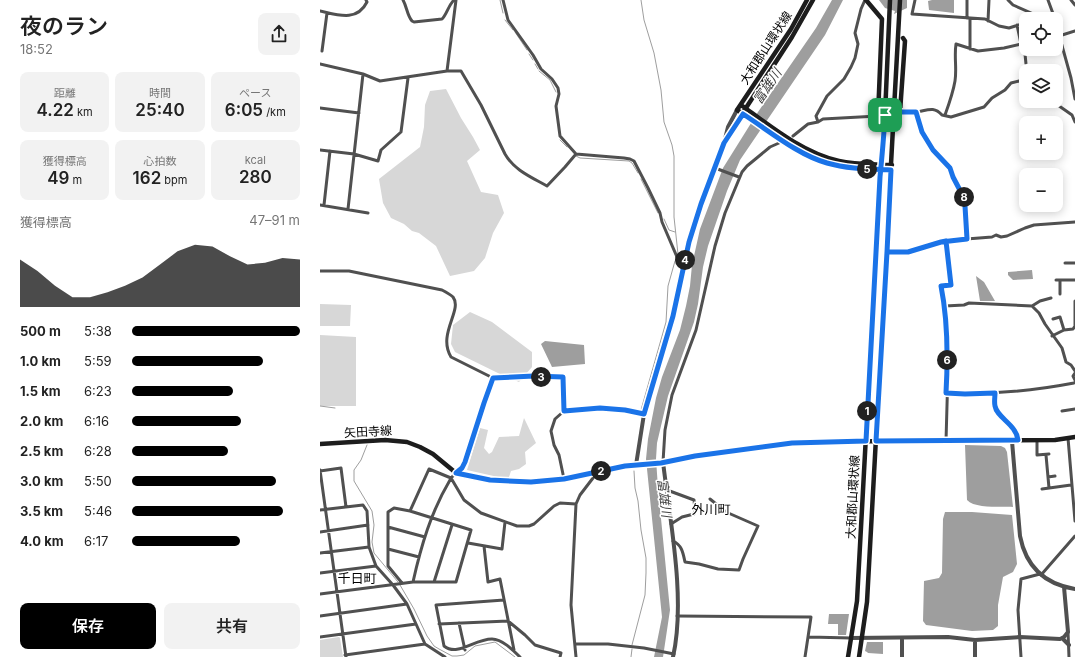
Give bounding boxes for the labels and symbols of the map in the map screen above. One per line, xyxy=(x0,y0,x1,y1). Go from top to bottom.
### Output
street label: 大和郡山環状線 xyxy=(736,8,795,87)
water label: 富雄川 xyxy=(749,64,786,107)
pin xyxy=(868,98,902,132)
pin: 5 xyxy=(857,159,877,179)
pin: 8 xyxy=(954,187,974,207)
pin: 4 xyxy=(675,250,695,270)
pin: 6 xyxy=(937,350,957,370)
pin: 3 xyxy=(531,367,551,387)
pin: 1 xyxy=(857,401,877,421)
street label: 矢田寺線 xyxy=(344,423,392,440)
street label: 大和郡山環状線 xyxy=(843,455,862,539)
pin: 2 xyxy=(591,461,611,481)
water label: 富雄川 xyxy=(655,478,676,520)
district label: 外川町 xyxy=(691,501,731,517)
district label: 千日町 xyxy=(337,570,377,586)

